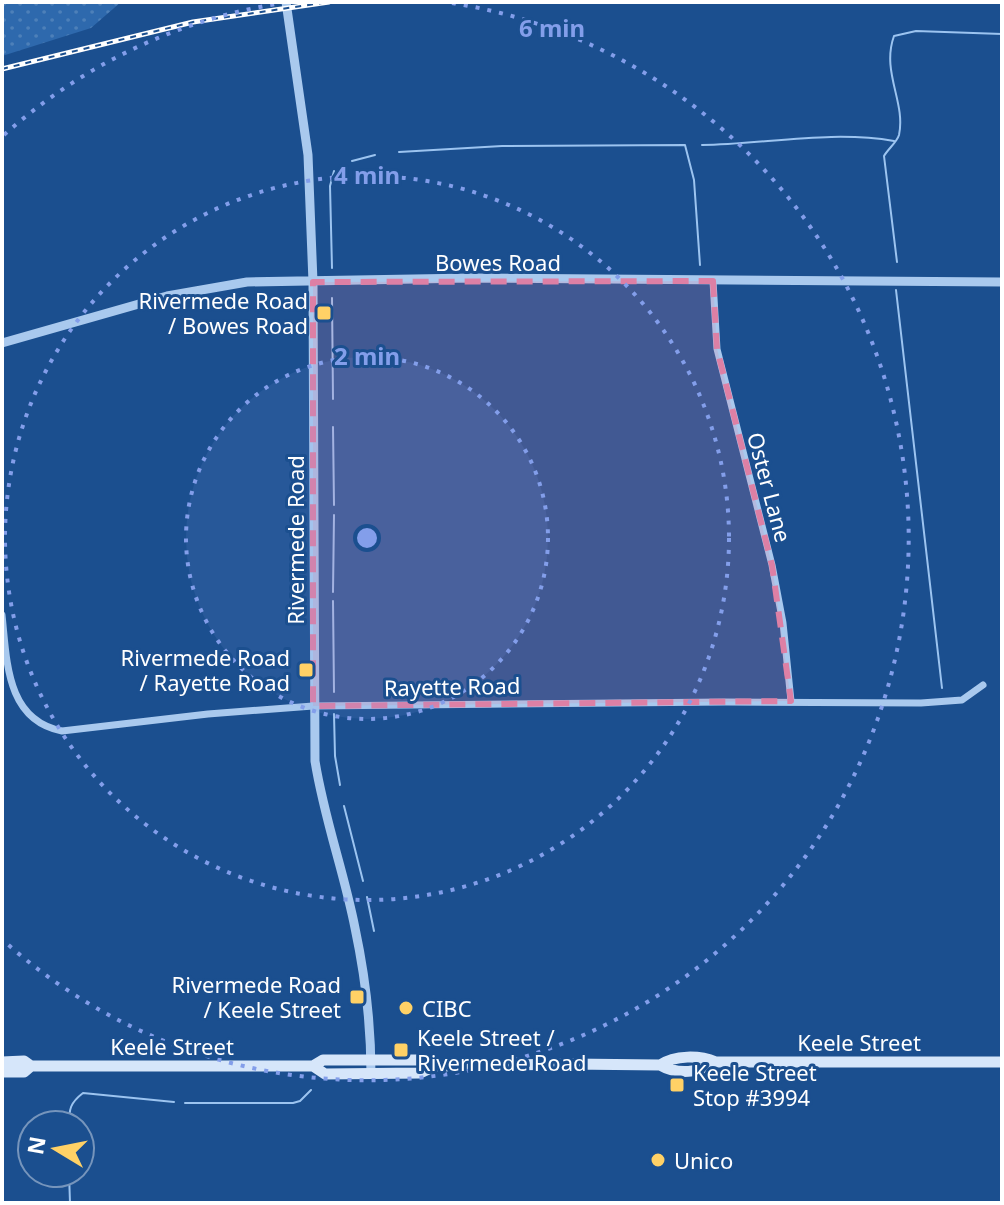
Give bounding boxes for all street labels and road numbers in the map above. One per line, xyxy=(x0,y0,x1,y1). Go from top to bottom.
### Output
street label: Bowes Road xyxy=(435,247,561,277)
street label: Oster Lane xyxy=(741,429,799,545)
street label: Rivermede Road xyxy=(280,455,310,625)
street label: Rayette Road xyxy=(383,670,521,702)
street label: Keele Street xyxy=(797,1027,921,1057)
street label: Keele Street xyxy=(110,1031,234,1061)

